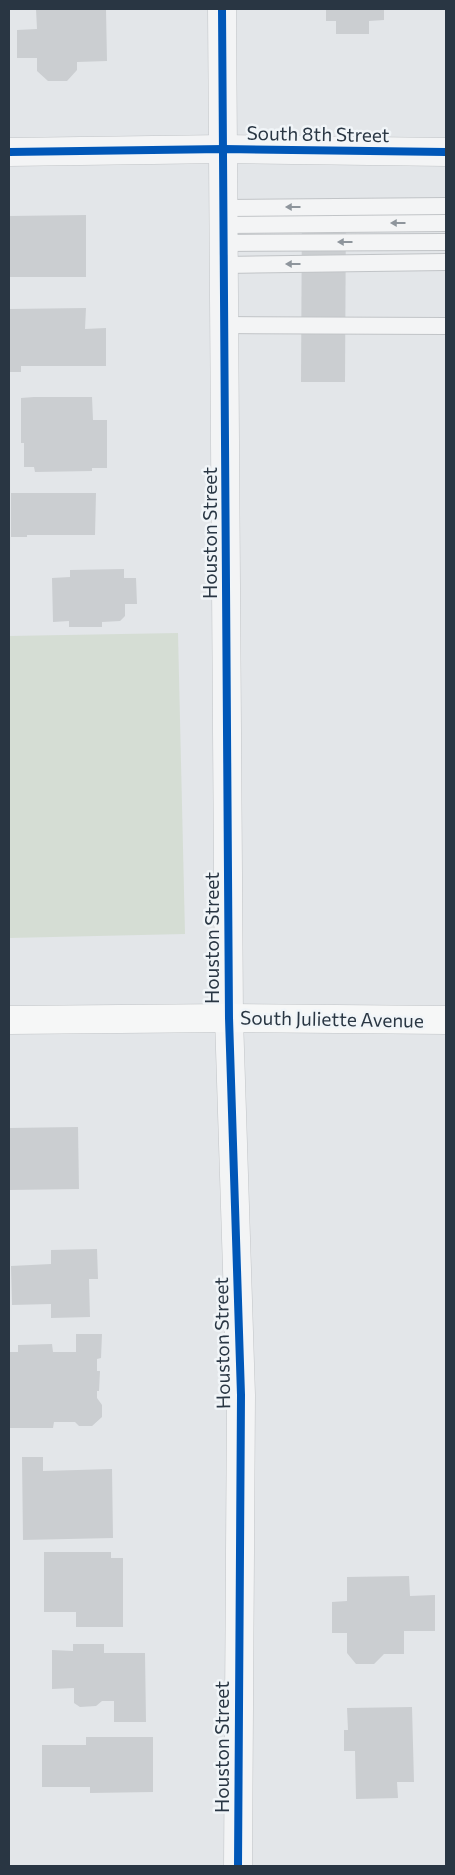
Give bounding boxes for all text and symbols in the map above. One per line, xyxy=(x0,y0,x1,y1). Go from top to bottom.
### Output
street label: South 8th Street xyxy=(246,121,390,146)
one-way arrow xyxy=(284,203,300,211)
one-way arrow xyxy=(389,219,405,227)
one-way arrow xyxy=(337,238,353,246)
one-way arrow xyxy=(284,260,300,268)
street label: Houston Street xyxy=(198,467,221,599)
street label: Houston Street xyxy=(200,872,223,1004)
street label: South Juliette Avenue xyxy=(240,1005,424,1032)
street label: Houston Street xyxy=(209,1277,234,1409)
street label: Houston Street xyxy=(210,1681,233,1813)

